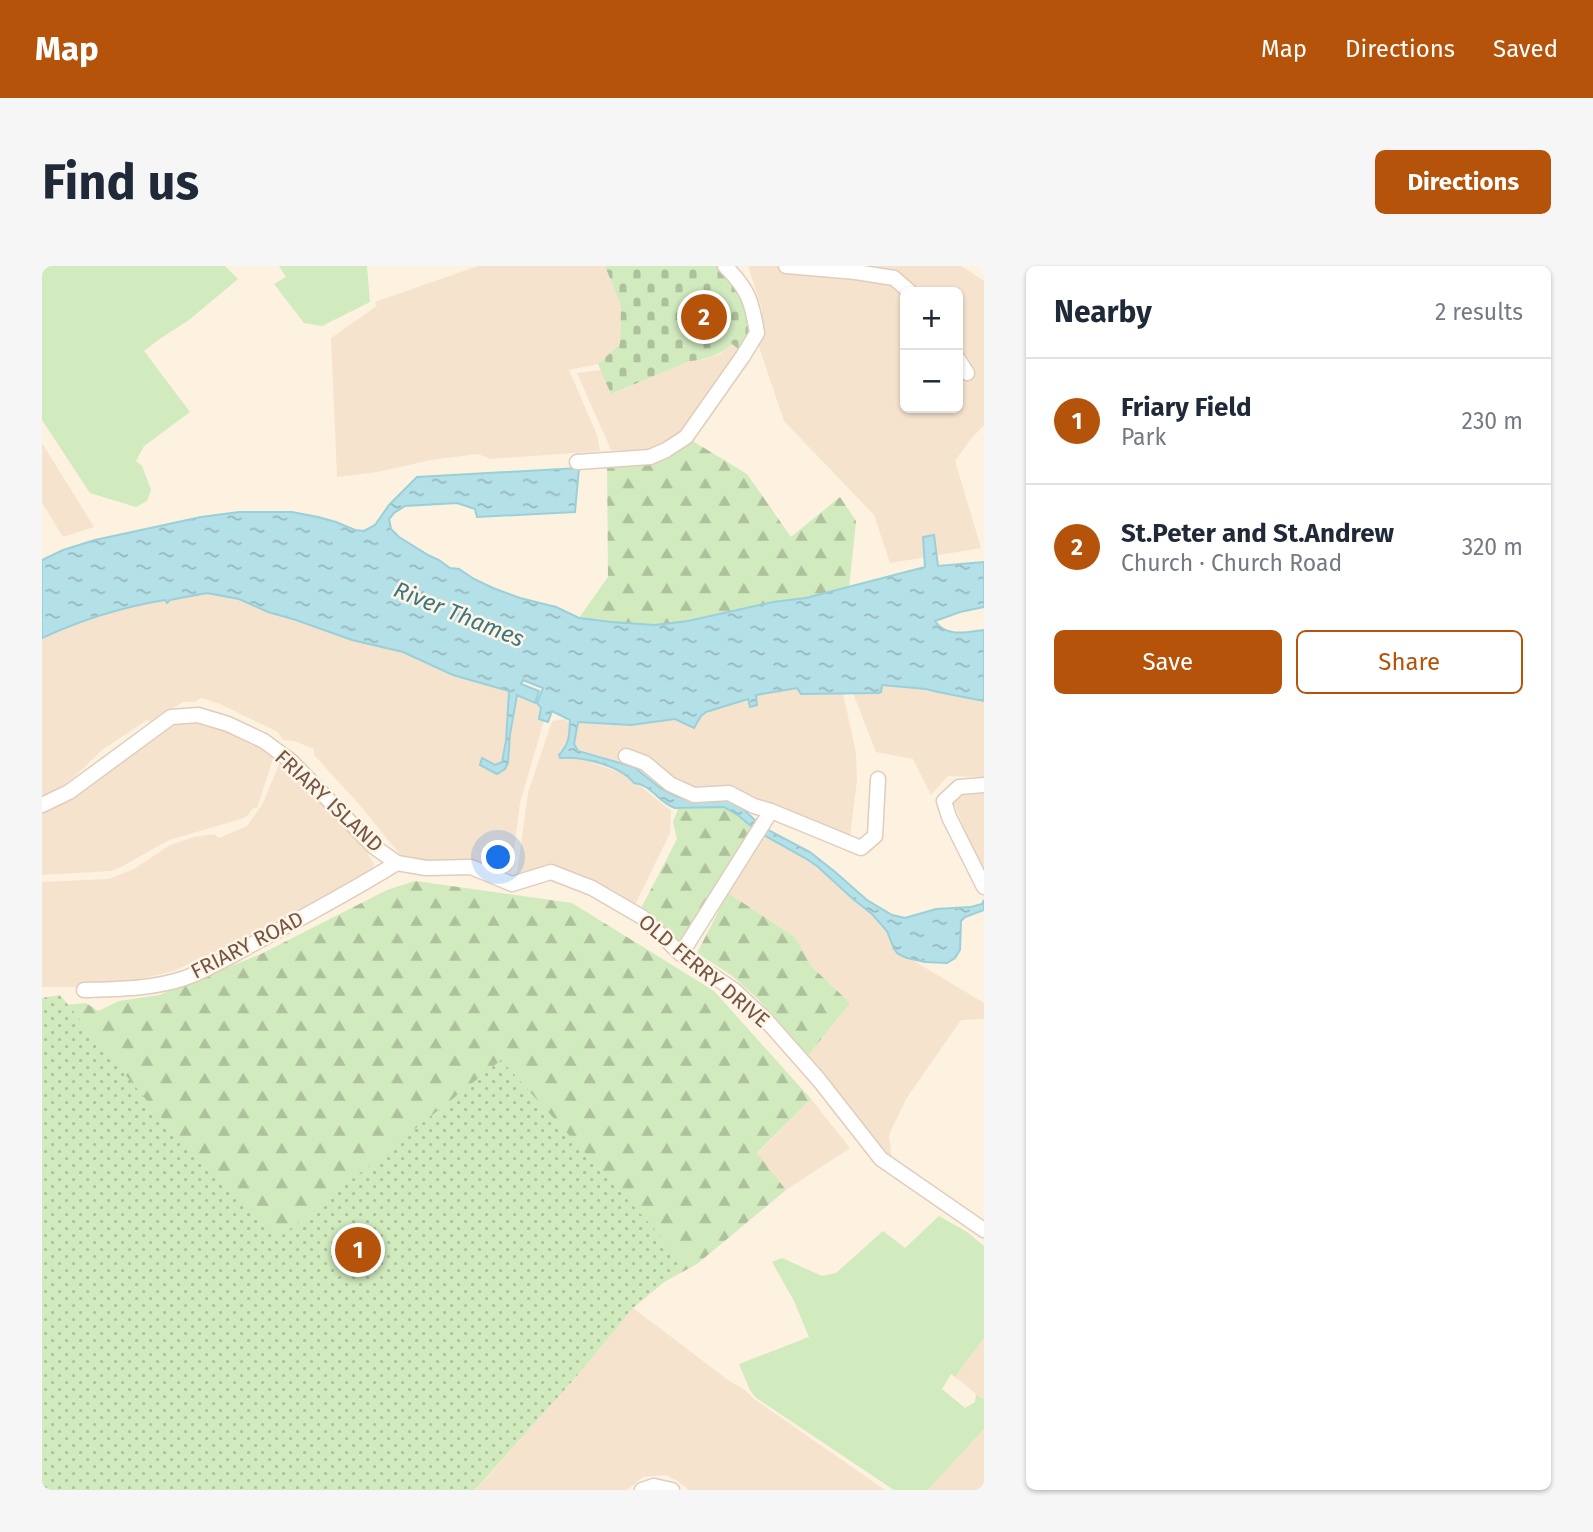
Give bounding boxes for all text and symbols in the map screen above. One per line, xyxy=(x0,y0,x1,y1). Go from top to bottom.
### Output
text: Map xyxy=(35,29,99,69)
text: Map xyxy=(1261,35,1307,63)
text: Directions xyxy=(1345,35,1455,63)
text: Saved xyxy=(1493,35,1558,63)
button: Directions xyxy=(1375,150,1551,214)
text: Find us xyxy=(42,153,199,212)
map controls xyxy=(900,287,963,413)
button: + xyxy=(900,287,963,350)
pin: 2 xyxy=(681,291,727,343)
text: Nearby xyxy=(1054,294,1152,330)
text: 2 results xyxy=(1435,298,1523,326)
button: − xyxy=(900,350,963,413)
text: Friary Field xyxy=(1121,392,1252,423)
text: 1 xyxy=(1072,407,1082,435)
text: 230 m xyxy=(1462,407,1523,435)
text: Park xyxy=(1121,423,1166,451)
text: St.Peter and St.Andrew xyxy=(1121,518,1394,549)
text: 2 xyxy=(1071,533,1083,561)
text: 320 m xyxy=(1462,533,1523,561)
text: Church · Church Road xyxy=(1121,549,1342,577)
water label: River Thames xyxy=(390,575,529,653)
button: Save xyxy=(1054,630,1282,694)
button: Share xyxy=(1296,630,1523,694)
street label: FRIARY ISLAND xyxy=(269,744,389,858)
your location xyxy=(481,840,515,874)
street label: FRIARY ROAD xyxy=(186,906,308,984)
street label: OLD FERRY DRIVE xyxy=(633,909,775,1033)
pin: 1 xyxy=(335,1224,381,1276)

